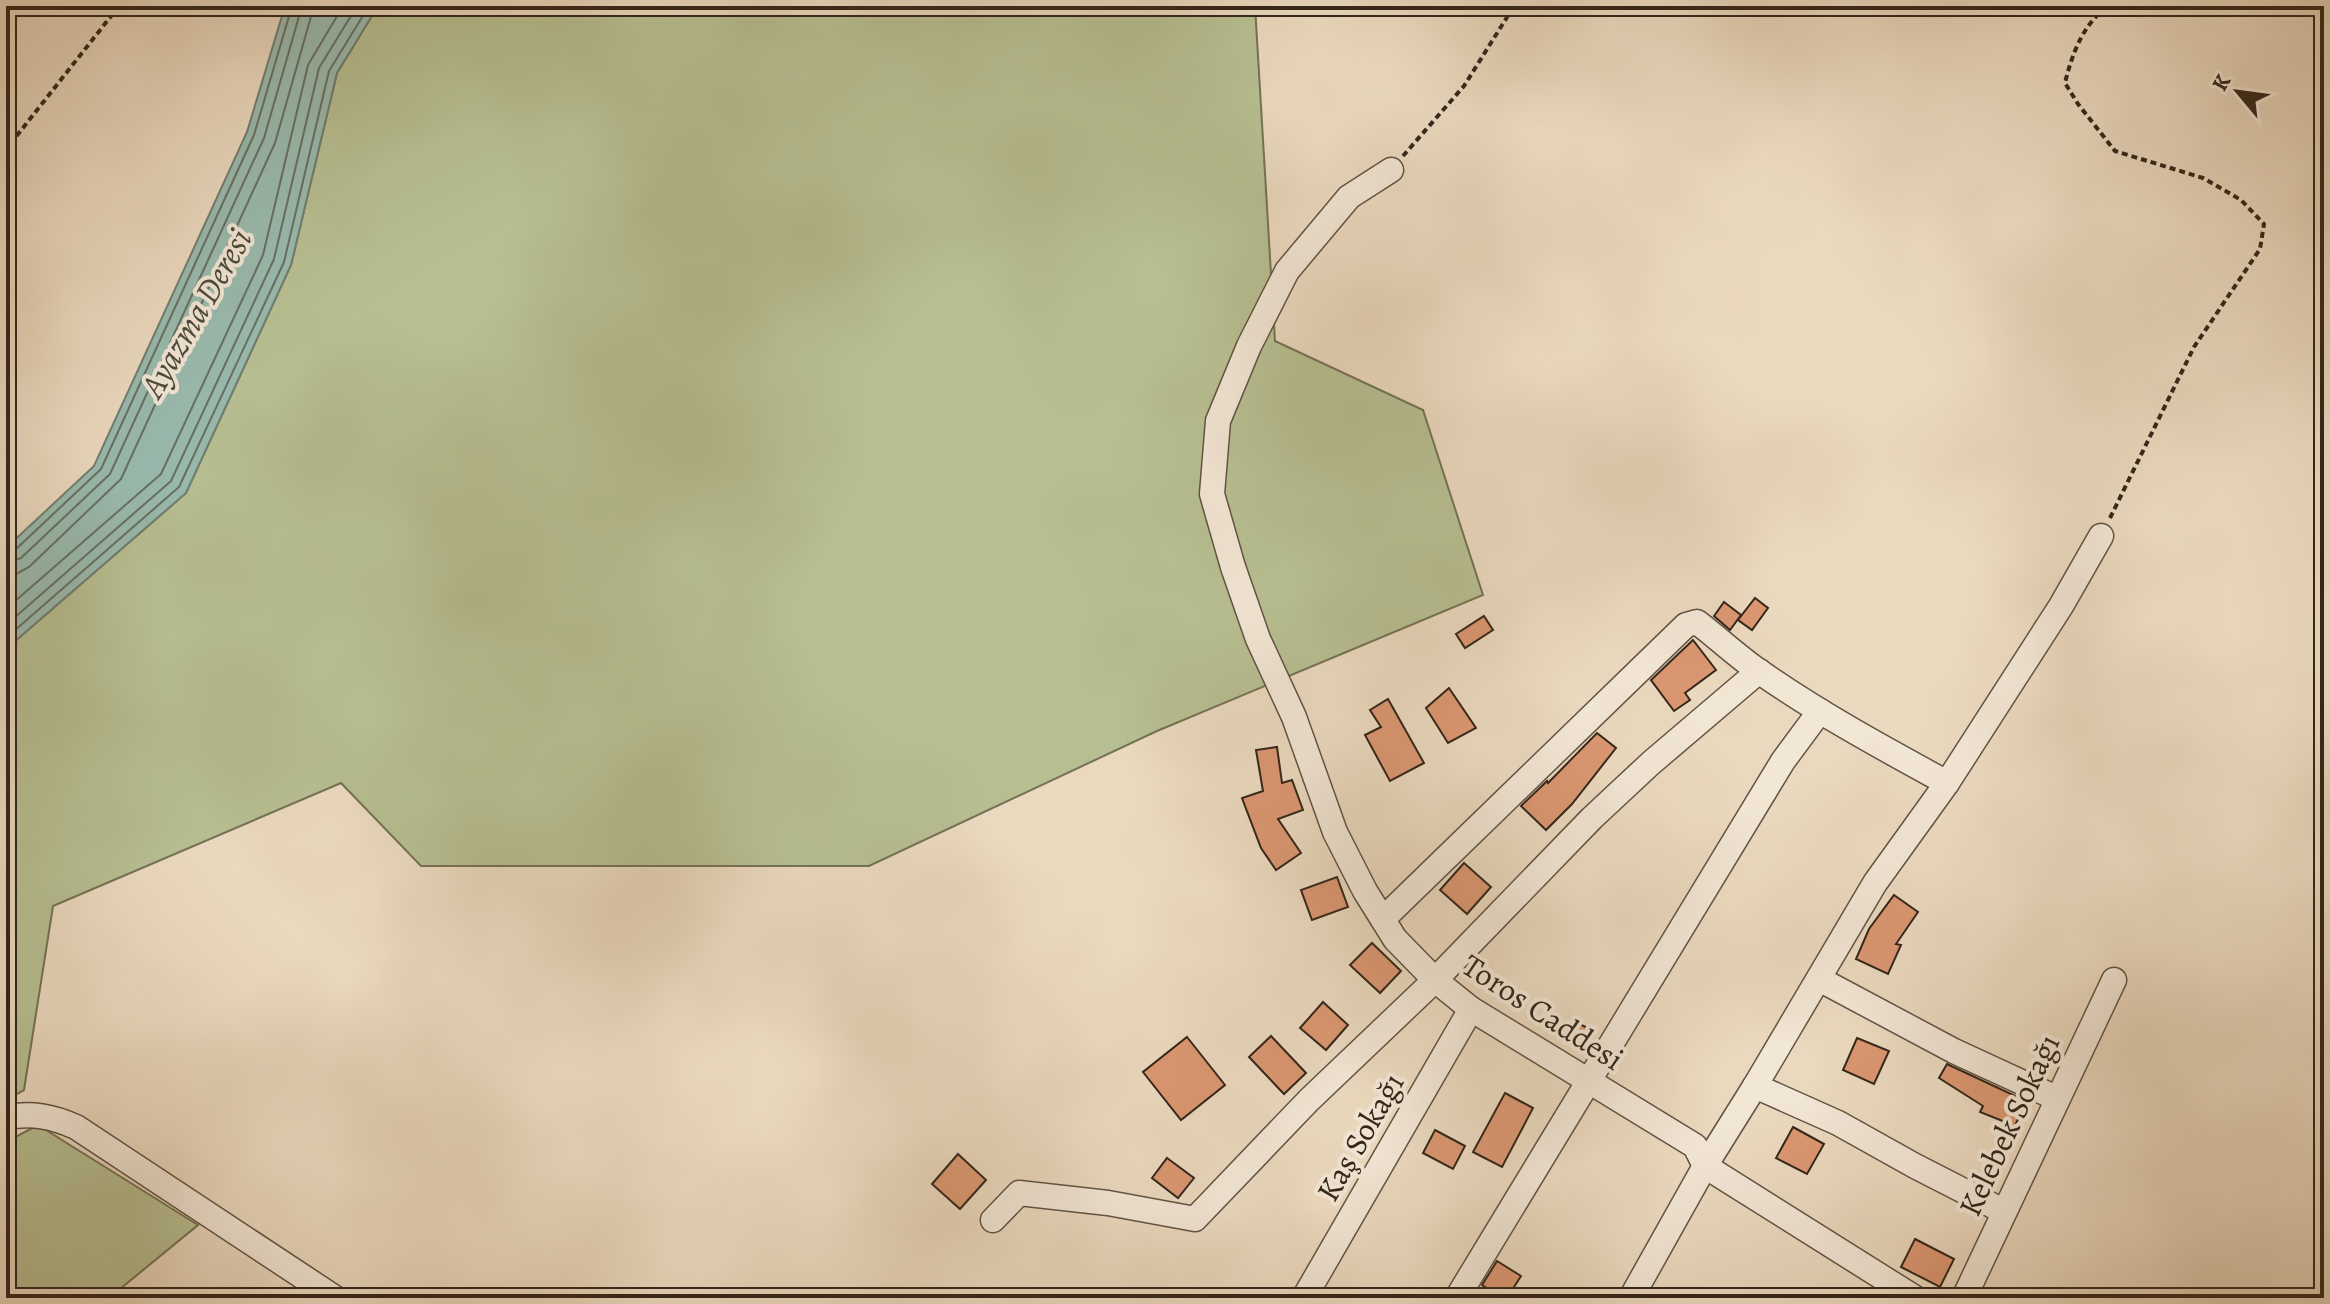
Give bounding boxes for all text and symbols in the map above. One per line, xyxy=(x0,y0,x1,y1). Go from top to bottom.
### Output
north arrow xyxy=(2198,52,2278,132)
text: K xyxy=(2205,69,2238,96)
water label: Ayazma Deresi xyxy=(128,220,263,408)
street label: Toros Caddesi xyxy=(1454,943,1632,1081)
street label: Kelebek Sokağı xyxy=(1948,1027,2070,1223)
street label: Kaş Sokağı xyxy=(1306,1065,1414,1209)

